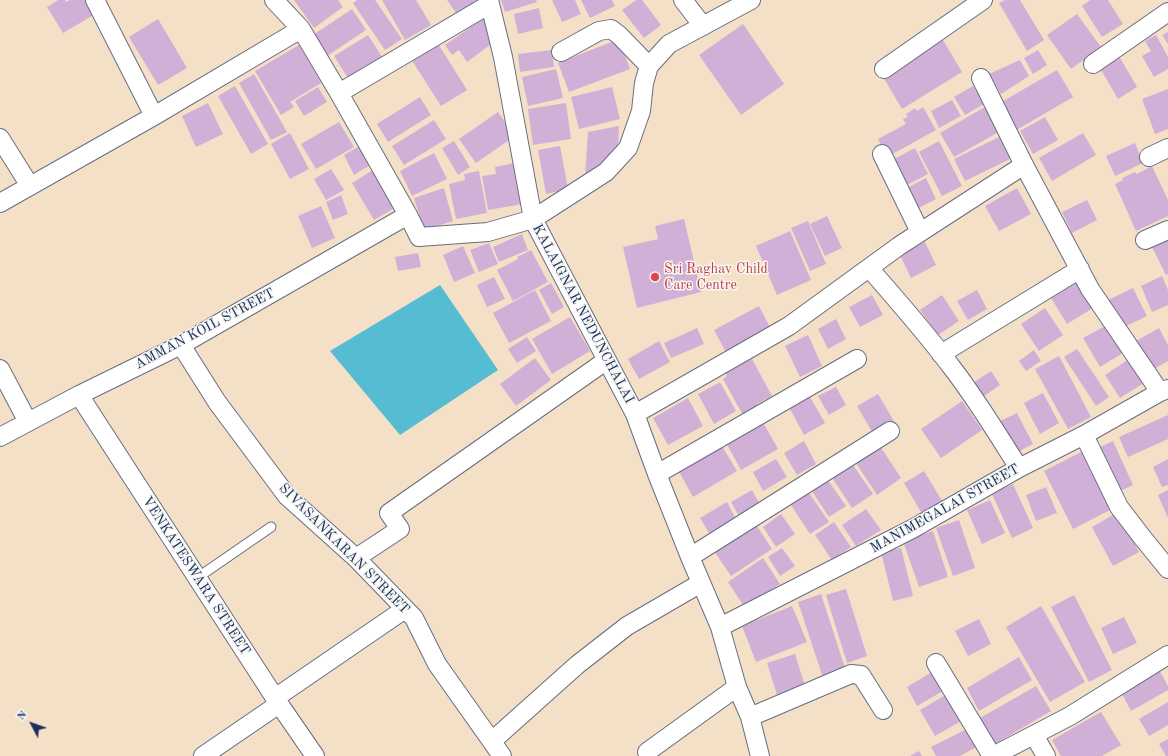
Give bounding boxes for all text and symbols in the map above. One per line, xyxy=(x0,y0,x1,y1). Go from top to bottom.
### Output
street label: KALAIGNAR NEDUNCHALAI xyxy=(528,221,638,407)
place label: Sri Raghav Child Care Centre xyxy=(664,261,768,294)
marker: Sri Raghav Child Care Centre xyxy=(649,271,661,283)
street label: AMMAN KOIL STREET xyxy=(132,285,278,373)
street label: MANIMEGALAI STREET xyxy=(867,461,1023,557)
street label: SIVASANKARAN STREET xyxy=(275,480,413,618)
street label: VENKATESWARA STREET xyxy=(138,493,254,659)
north arrow xyxy=(12,704,52,744)
text: N xyxy=(16,709,29,723)

